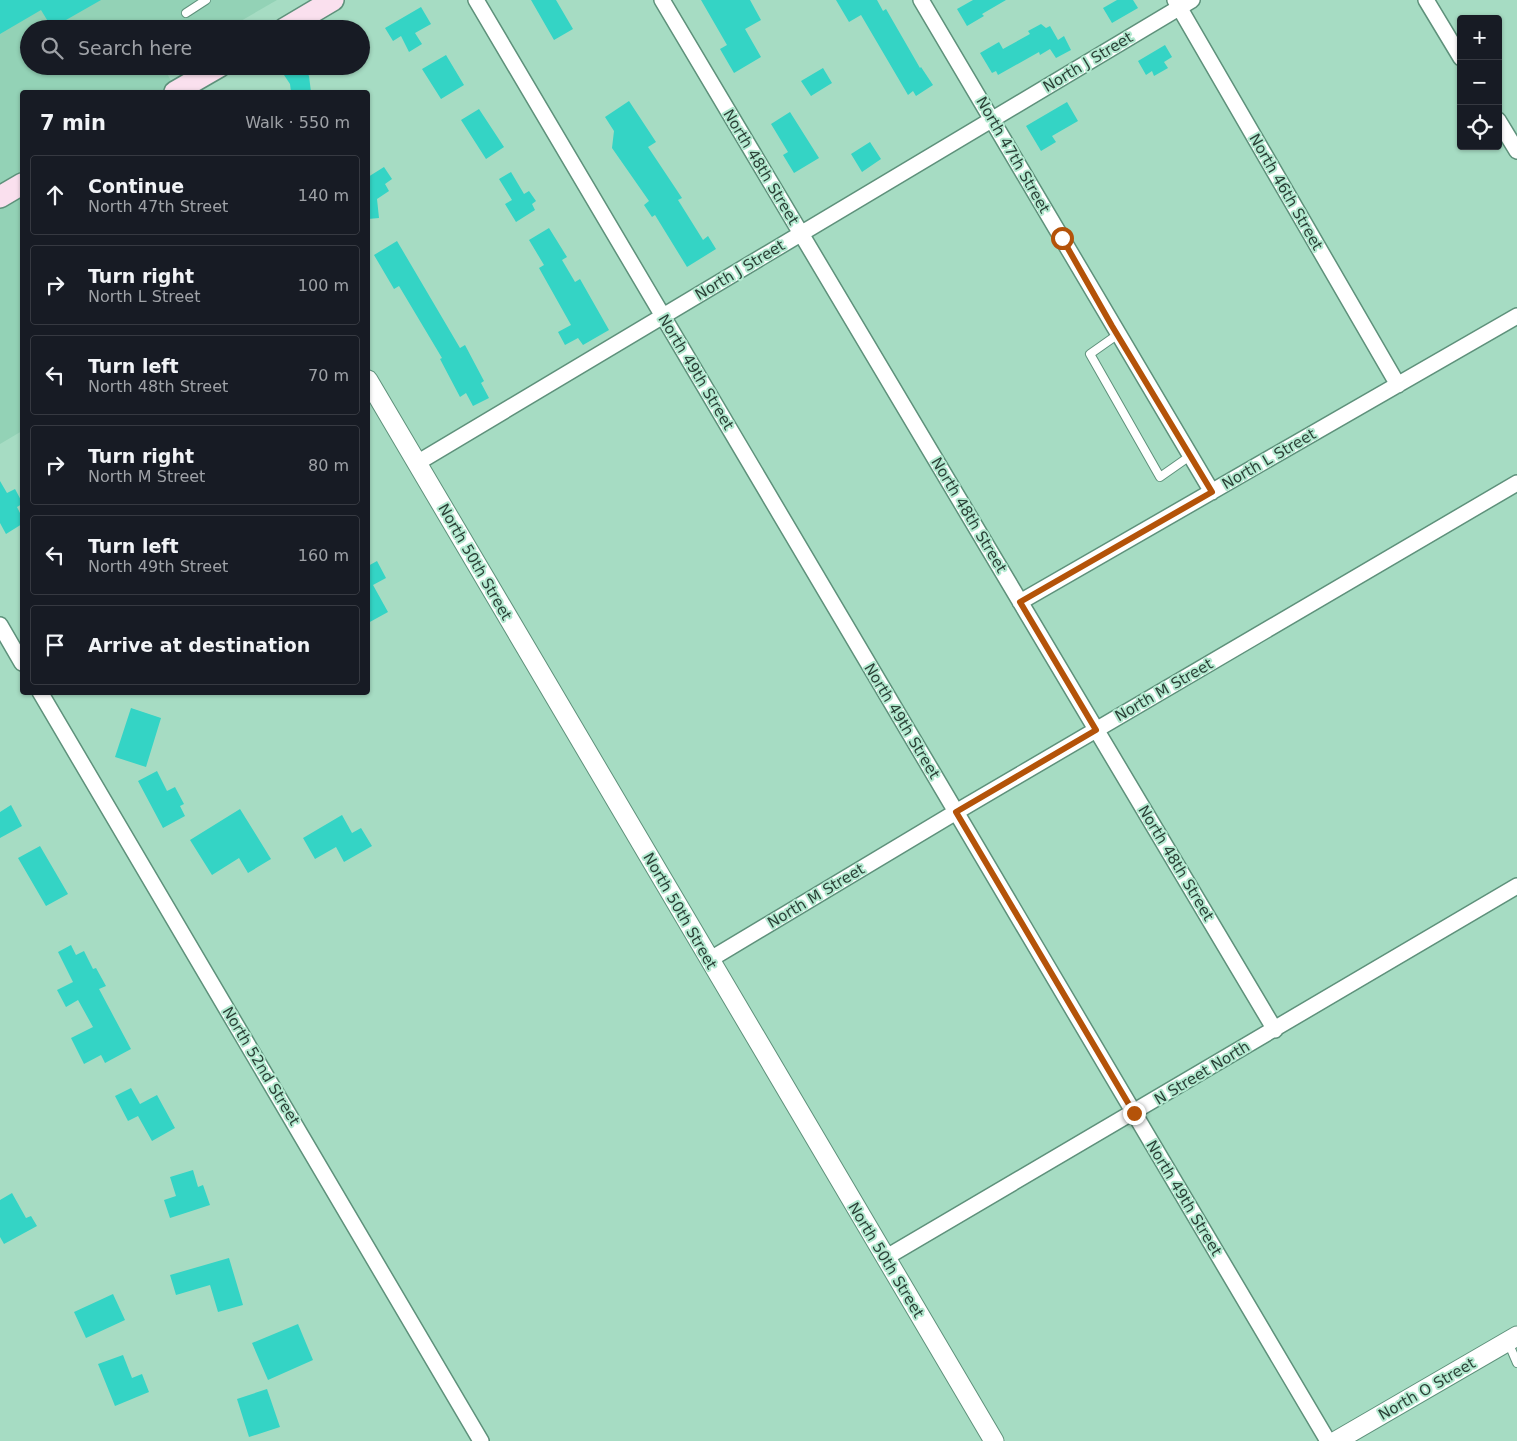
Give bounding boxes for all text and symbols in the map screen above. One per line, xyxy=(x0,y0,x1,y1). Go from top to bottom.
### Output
map controls xyxy=(1457,15,1502,150)
button: + xyxy=(1457,15,1502,60)
search box xyxy=(20,20,370,75)
street label: North J Street xyxy=(1040,28,1136,96)
icon: search xyxy=(38,34,66,62)
text: Search here xyxy=(78,37,192,59)
button: − xyxy=(1457,60,1502,105)
street label: North 47th Street xyxy=(972,94,1054,217)
button: locate xyxy=(1457,105,1502,150)
street label: North 48th Street xyxy=(719,106,803,228)
text: 7 min xyxy=(40,111,106,135)
text: Walk · 550 m xyxy=(245,113,350,132)
street label: North 46th Street xyxy=(1245,131,1327,254)
text: Continue xyxy=(88,175,184,197)
icon: ahead xyxy=(41,181,69,209)
text: 140 m xyxy=(298,186,349,205)
text: North 47th Street xyxy=(88,197,228,216)
route start xyxy=(1051,227,1074,250)
street label: North J Street xyxy=(692,236,788,304)
text: Turn right xyxy=(88,265,194,287)
icon: right xyxy=(41,271,69,299)
text: 100 m xyxy=(298,276,349,295)
text: North L Street xyxy=(88,287,200,306)
street label: North 49th Street xyxy=(654,311,738,433)
text: Turn left xyxy=(88,355,179,377)
icon: left xyxy=(41,361,69,389)
text: 70 m xyxy=(308,366,349,385)
text: North 48th Street xyxy=(88,377,228,396)
street label: North L Street xyxy=(1219,425,1319,493)
text: Turn right xyxy=(88,445,194,467)
icon: right xyxy=(41,451,69,479)
street label: North 48th Street xyxy=(927,454,1011,576)
text: 80 m xyxy=(308,456,349,475)
text: North M Street xyxy=(88,467,205,486)
street label: North 50th Street xyxy=(434,501,516,624)
text: Turn left xyxy=(88,535,179,557)
icon: left xyxy=(41,541,69,569)
text: 160 m xyxy=(298,546,349,565)
text: North 49th Street xyxy=(88,557,228,576)
icon: arrive xyxy=(41,631,69,659)
text: Arrive at destination xyxy=(88,634,310,656)
street label: North M Street xyxy=(1112,655,1216,725)
street label: North 49th Street xyxy=(860,660,944,782)
street label: North 48th Street xyxy=(1134,802,1218,924)
street label: North 50th Street xyxy=(639,850,721,973)
street label: North M Street xyxy=(764,860,868,932)
street label: North 52nd Street xyxy=(218,1003,304,1129)
street label: N Street North xyxy=(1151,1037,1253,1109)
route end xyxy=(1123,1102,1146,1125)
street label: North 49th Street xyxy=(1142,1137,1226,1259)
street label: North 50th Street xyxy=(844,1199,928,1321)
street label: North O Street xyxy=(1375,1354,1479,1424)

